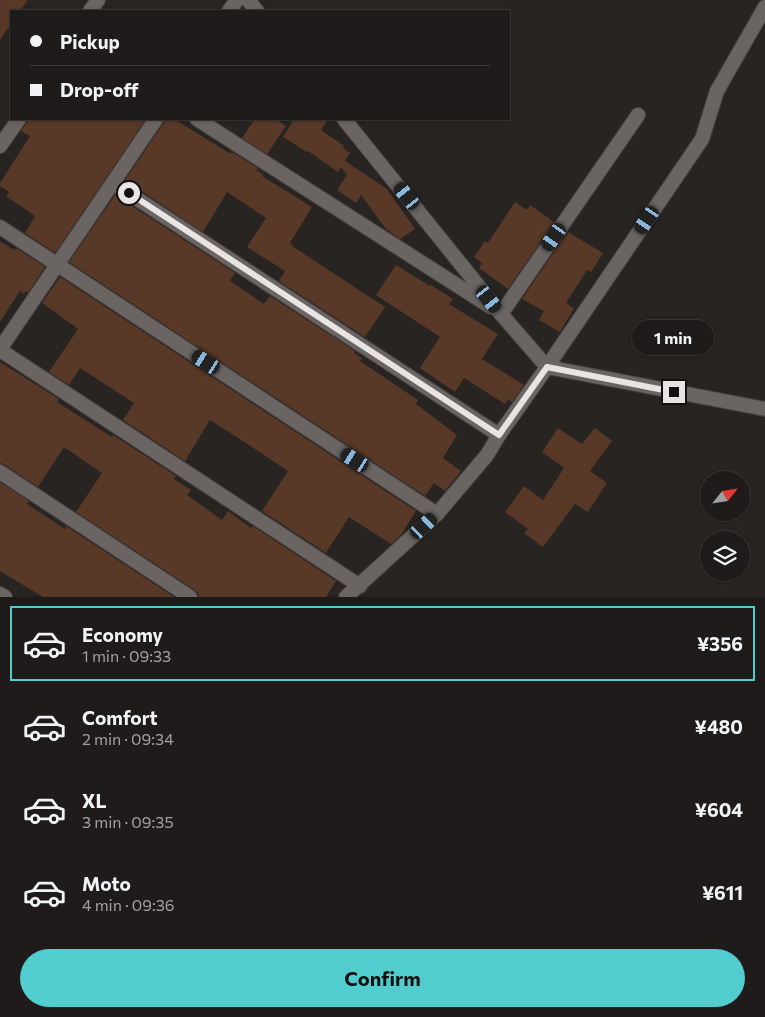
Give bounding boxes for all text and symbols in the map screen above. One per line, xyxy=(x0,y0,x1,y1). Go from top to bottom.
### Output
text: Pickup xyxy=(60,30,120,53)
text: Drop-off xyxy=(60,78,139,101)
car xyxy=(391,180,422,212)
route start xyxy=(118,182,140,204)
car xyxy=(632,203,661,237)
car xyxy=(539,220,568,254)
car xyxy=(473,283,504,315)
callout: 1 min xyxy=(633,320,715,354)
text: 1 min xyxy=(654,328,692,347)
car xyxy=(189,348,222,376)
route end xyxy=(663,381,685,403)
car xyxy=(338,446,371,474)
north arrow xyxy=(700,471,750,521)
map controls xyxy=(700,471,750,581)
car xyxy=(407,510,440,542)
button: layers xyxy=(700,531,750,581)
icon: car xyxy=(22,621,67,666)
text: Economy xyxy=(82,623,163,646)
text: ¥356 xyxy=(697,632,743,655)
text: 1 min · 09:33 xyxy=(82,646,171,665)
icon: car xyxy=(22,704,67,749)
text: Comfort xyxy=(82,706,158,729)
text: ¥480 xyxy=(695,715,743,738)
text: 2 min · 09:34 xyxy=(82,729,174,748)
icon: car xyxy=(22,787,67,832)
text: XL xyxy=(82,789,107,812)
text: ¥604 xyxy=(695,798,743,821)
text: 3 min · 09:35 xyxy=(82,812,174,831)
icon: car xyxy=(22,870,67,915)
text: Moto xyxy=(82,872,131,895)
text: ¥611 xyxy=(702,881,743,904)
text: 4 min · 09:36 xyxy=(82,895,175,914)
button: Confirm xyxy=(20,949,745,1007)

